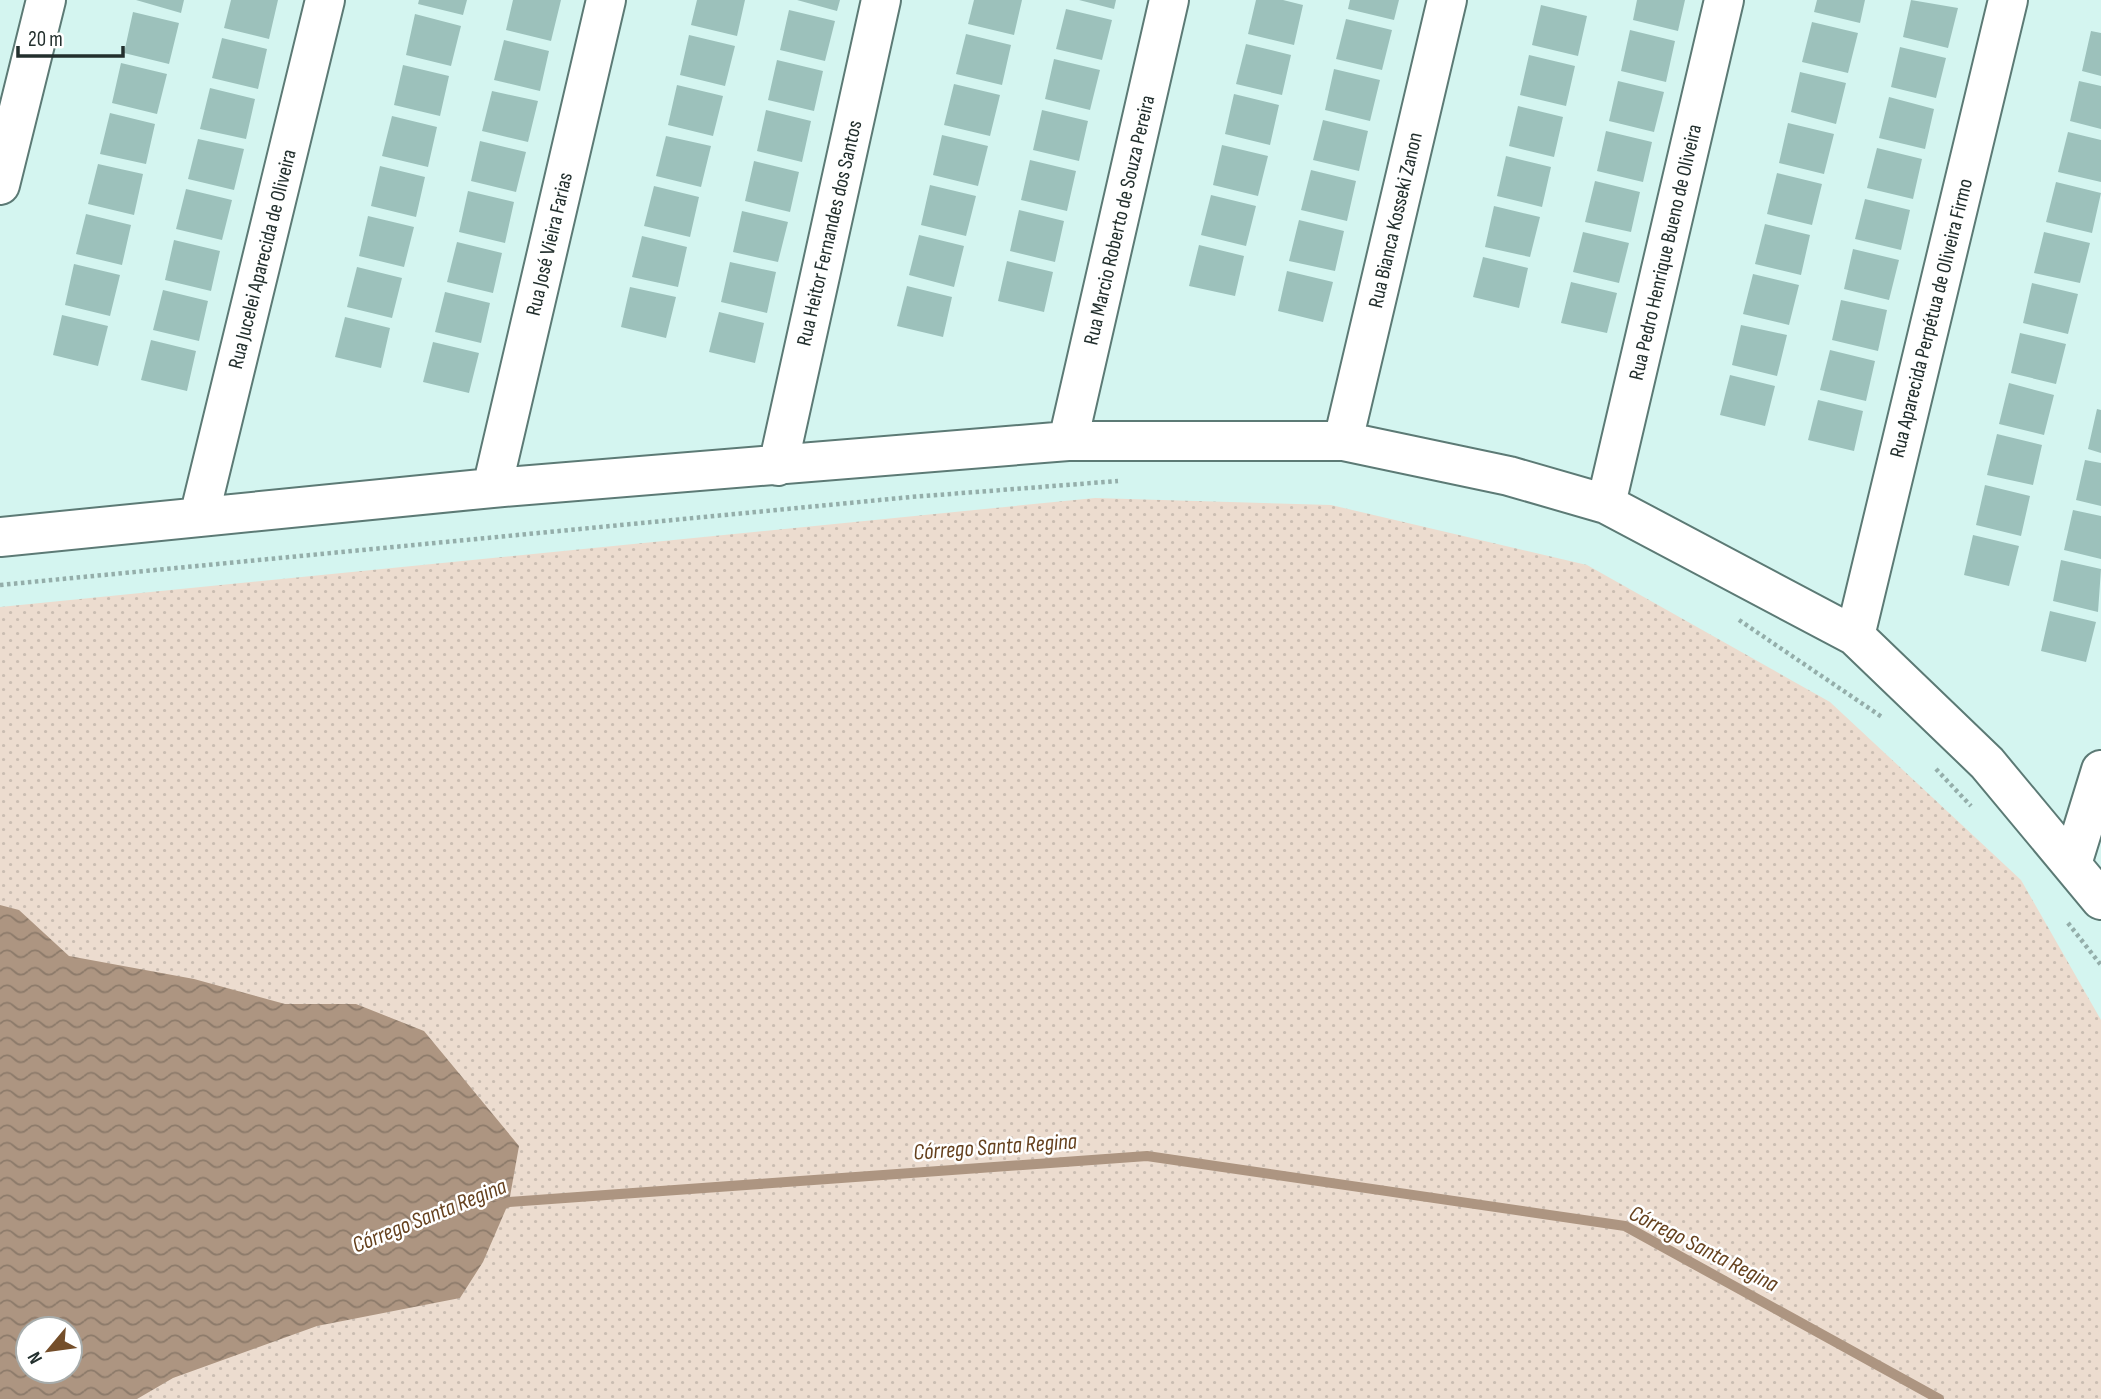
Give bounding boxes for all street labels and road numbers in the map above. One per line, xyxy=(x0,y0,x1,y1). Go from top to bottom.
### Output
street label: Rua Marcio Roberto de Souza Pereira xyxy=(1079,93,1160,347)
street label: Rua Heitor Fernandes dos Santos xyxy=(791,118,868,348)
street label: Rua Pedro Henrique Bueno de Oliveira xyxy=(1624,122,1707,383)
street label: Rua Bianca Kosseki Zanon xyxy=(1363,130,1428,310)
street label: Rua Jucelei Aparecida de Oliveira xyxy=(223,147,302,371)
street label: Rua José Vieira Farias xyxy=(521,170,578,318)
street label: Rua Aparecida Perpétua de Oliveira Firmo xyxy=(1885,176,1978,460)

